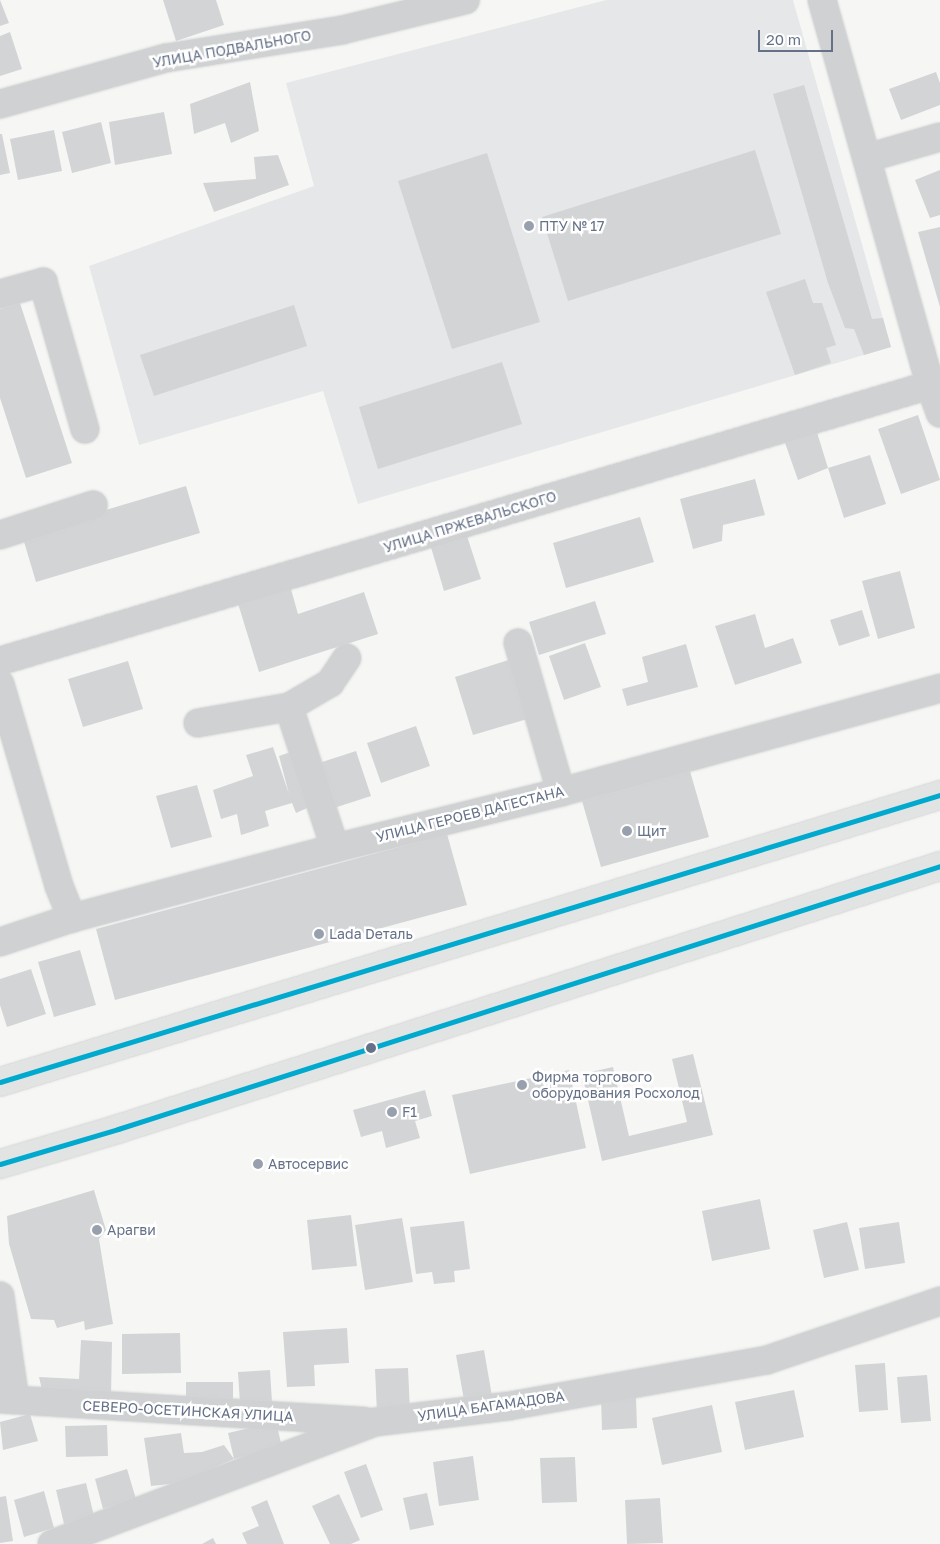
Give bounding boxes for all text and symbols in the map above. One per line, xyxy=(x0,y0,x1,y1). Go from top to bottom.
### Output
scale bar xyxy=(760,20,835,52)
street label: УЛИЦА ПОДВАЛЬНОГО xyxy=(151,27,313,71)
text: 20 m xyxy=(766,30,801,48)
place label: ПТУ № 17 xyxy=(539,218,605,234)
marker: ПТУ № 17 xyxy=(523,220,535,232)
street label: УЛИЦА ПРЖЕВАЛЬСКОГО xyxy=(382,488,558,556)
street label: УЛИЦА ГЕРОЕВ ДАГЕСТАНА xyxy=(374,782,566,846)
place label: Щит xyxy=(637,823,666,839)
marker: Щит xyxy=(621,825,633,837)
place label: Lada Dеталь xyxy=(329,926,413,942)
marker: Lada Dеталь xyxy=(313,928,325,940)
unlabelled marker xyxy=(366,1043,376,1053)
place label: Фирма торгового оборудования Росхолод xyxy=(532,1069,700,1102)
marker: Фирма торгового оборудования Росхолод xyxy=(516,1079,528,1091)
place label: F1 xyxy=(402,1104,417,1120)
marker: F1 xyxy=(386,1106,398,1118)
place label: Автосервис xyxy=(268,1156,349,1172)
marker: Автосервис xyxy=(252,1158,264,1170)
place label: Арагви xyxy=(107,1222,156,1238)
marker: Арагви xyxy=(91,1224,103,1236)
street label: УЛИЦА БАГАМАДОВА xyxy=(416,1387,566,1425)
street label: СЕВЕРО-ОСЕТИНСКАЯ УЛИЦА xyxy=(82,1397,294,1425)

